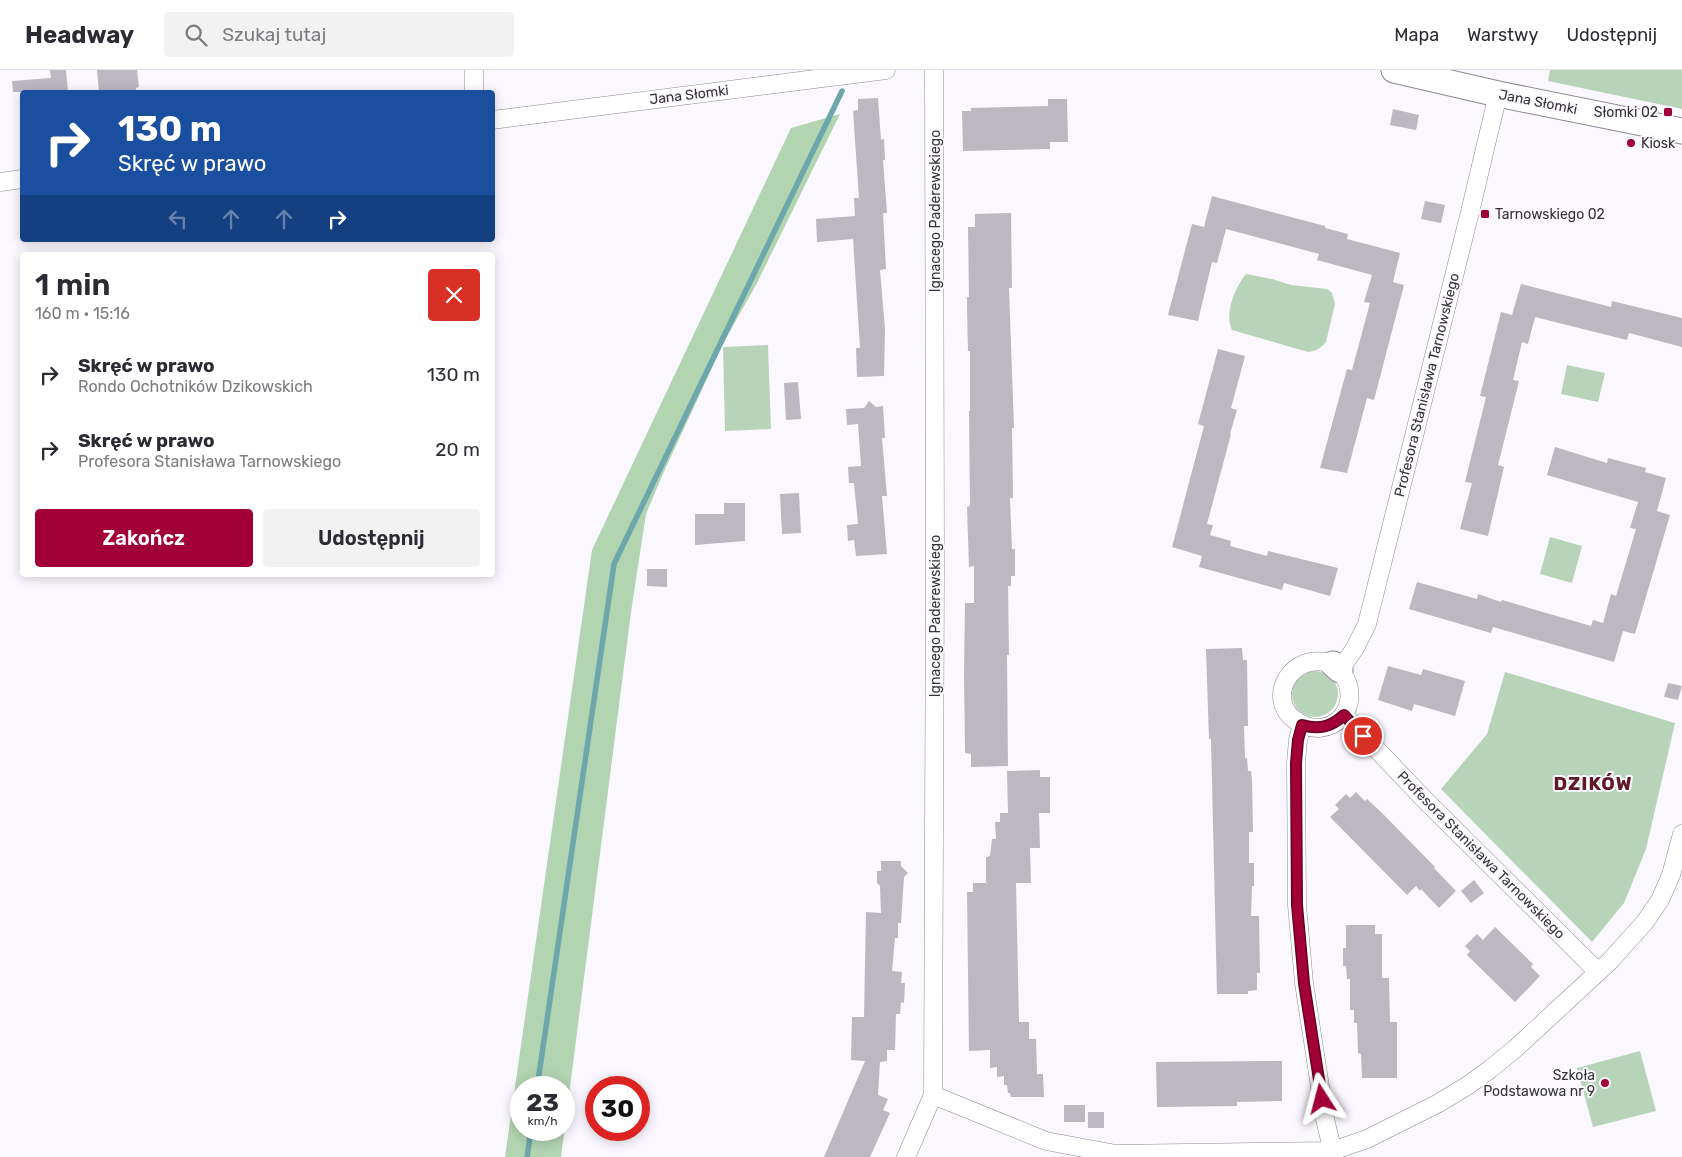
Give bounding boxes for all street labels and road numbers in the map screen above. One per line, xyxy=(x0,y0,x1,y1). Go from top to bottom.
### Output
street label: Jana Słomki xyxy=(648,82,730,108)
street label: Jana Słomki xyxy=(1497,86,1579,118)
street label: Ignacego Paderewskiego xyxy=(927,130,944,292)
street label: Profesora Stanisława Tarnowskiego xyxy=(1391,271,1463,499)
street label: Ignacego Paderewskiego xyxy=(927,535,944,697)
street label: Profesora Stanisława Tarnowskiego xyxy=(1394,768,1568,942)

